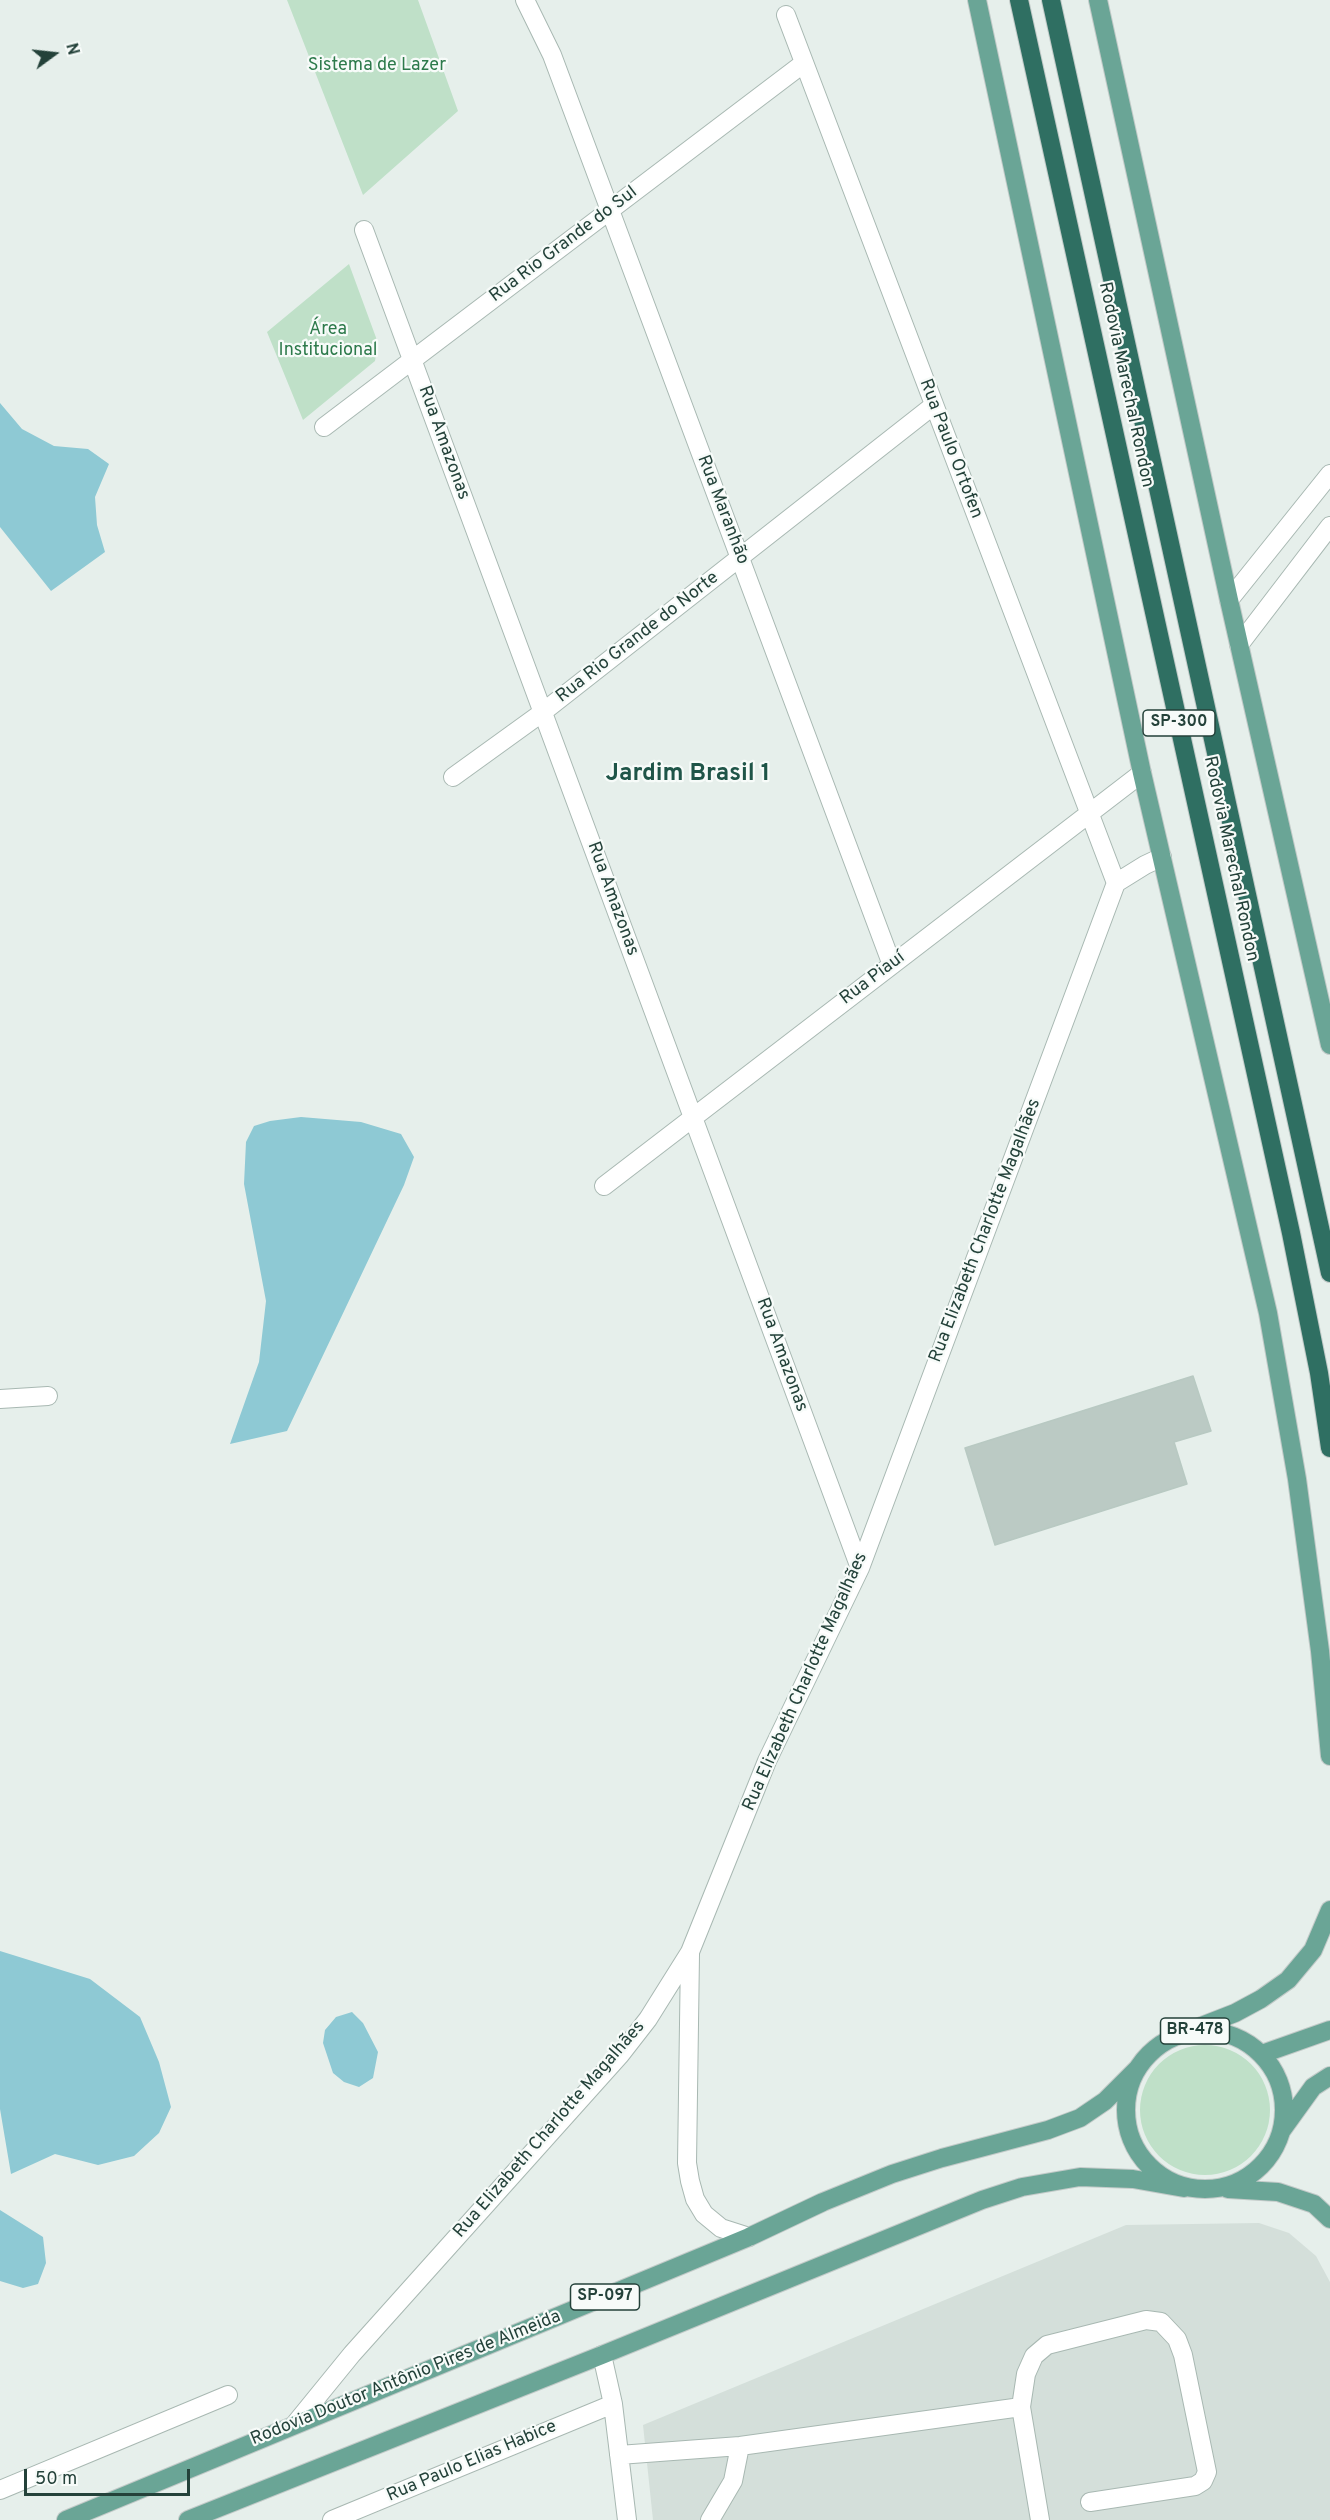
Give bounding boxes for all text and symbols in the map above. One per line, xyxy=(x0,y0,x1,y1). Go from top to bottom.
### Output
north arrow xyxy=(24,24,84,84)
text: N xyxy=(60,41,83,57)
park label: Sistema de Lazer xyxy=(308,55,446,77)
street label: Rua Rio Grande do Sul xyxy=(486,182,642,308)
street label: Rodovia Marechal Rondon xyxy=(1093,280,1157,490)
park label: Área Institucional xyxy=(279,319,377,362)
street label: Rua Paulo Ortofen xyxy=(913,376,987,522)
street label: Rua Amazonas xyxy=(412,383,474,503)
street label: Rua Maranhão xyxy=(691,452,753,568)
street label: Rua Rio Grande do Norte xyxy=(552,568,724,708)
road number: SP-300 xyxy=(1143,710,1215,736)
street label: Rodovia Marechal Rondon xyxy=(1198,754,1262,964)
district label: Jardim Brasil 1 xyxy=(606,761,770,789)
street label: Rua Amazonas xyxy=(581,839,643,959)
street label: Rua Piauí xyxy=(836,948,910,1010)
street label: Rua Elizabeth Charlotte Magalhães xyxy=(926,1096,1046,1366)
street label: Rua Amazonas xyxy=(750,1295,812,1415)
street label: Rua Elizabeth Charlotte Magalhães xyxy=(739,1549,873,1815)
street label: Rua Elizabeth Charlotte Magalhães xyxy=(450,2017,650,2243)
road number: BR-478 xyxy=(1160,2018,1230,2044)
road number: SP-097 xyxy=(570,2284,640,2310)
street label: Rodovia Doutor Antônio Pires de Almeida xyxy=(248,2307,564,2451)
street label: Rua Paulo Elias Habice xyxy=(384,2416,560,2508)
scale bar xyxy=(27,2457,194,2495)
text: 50 m xyxy=(35,2468,77,2491)

